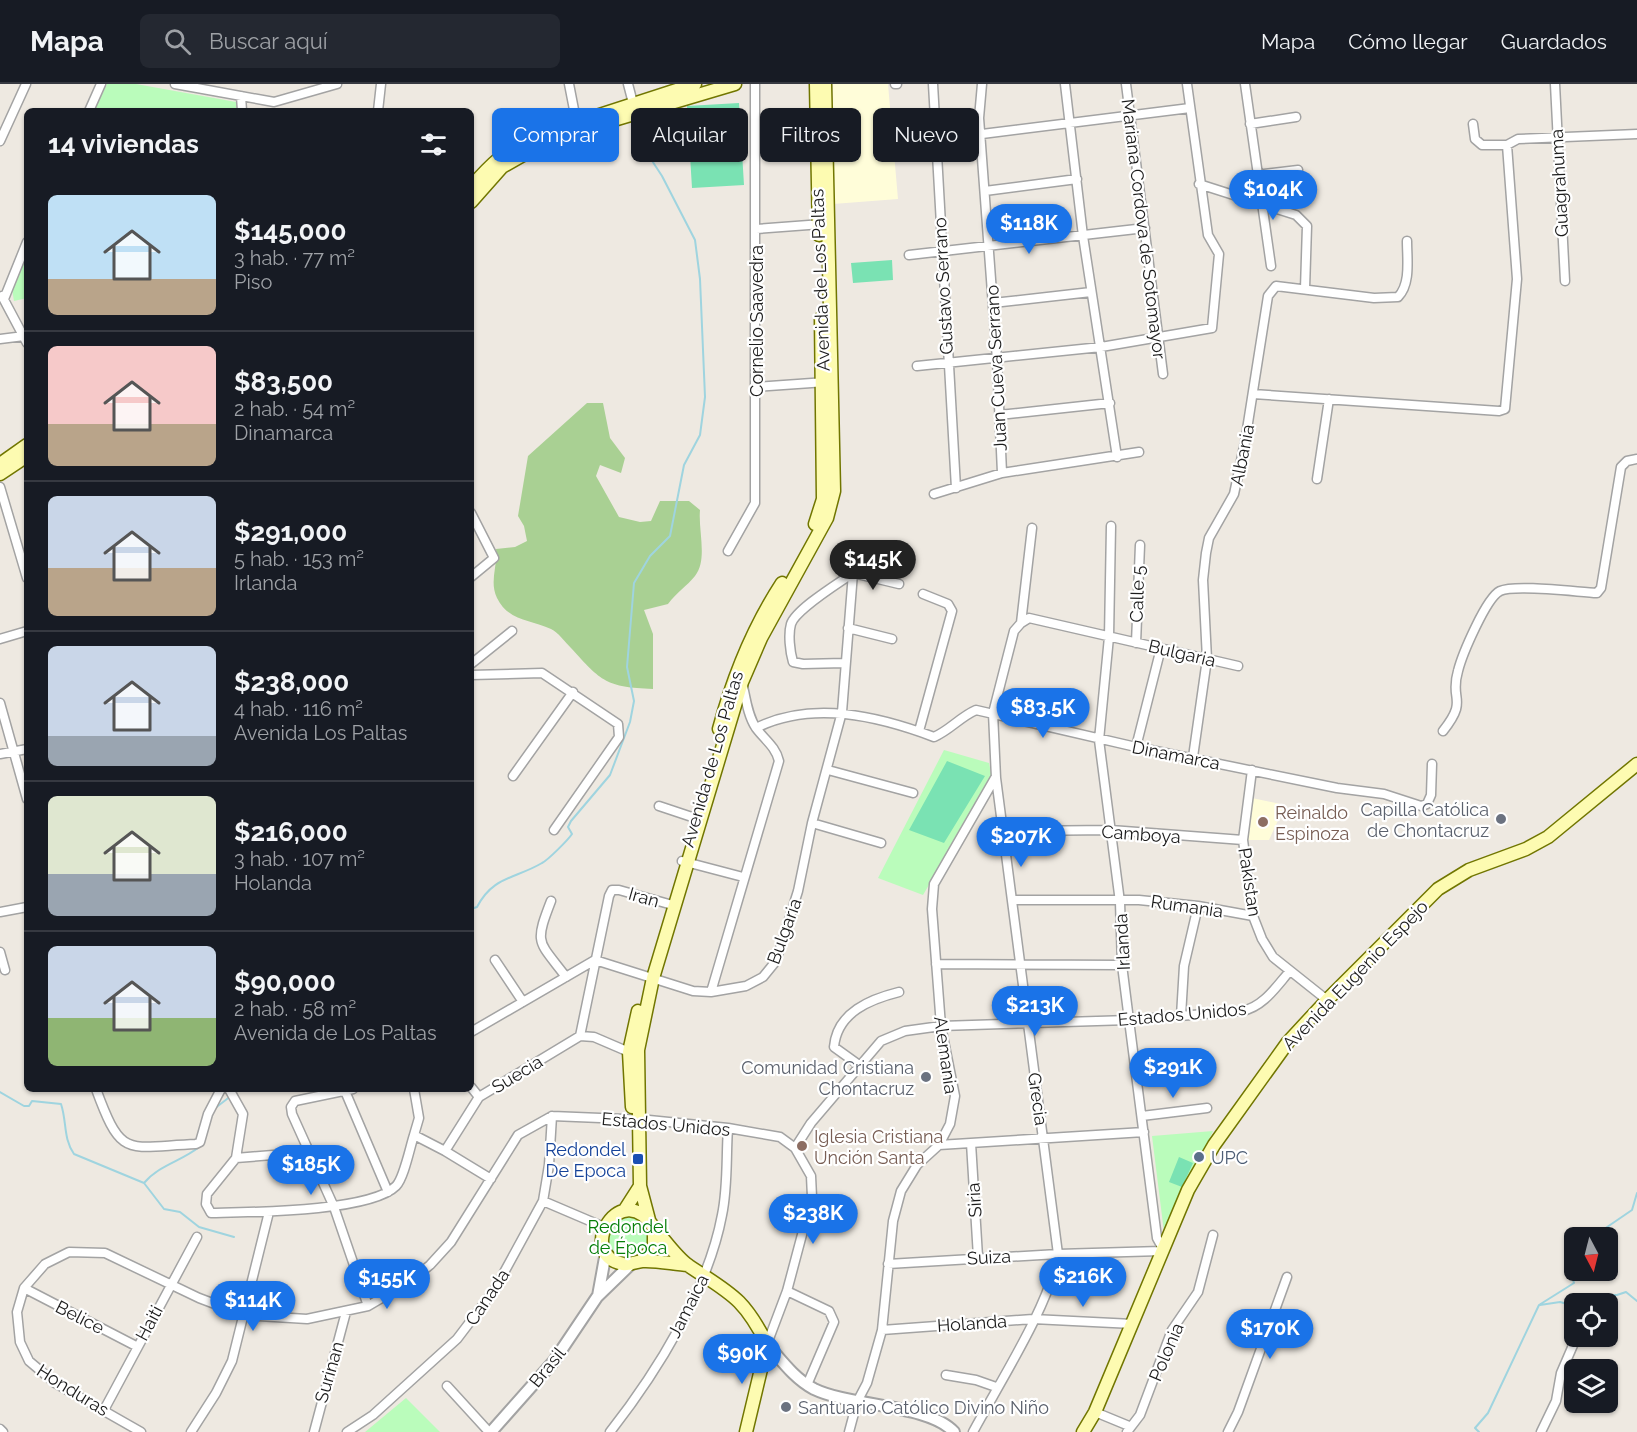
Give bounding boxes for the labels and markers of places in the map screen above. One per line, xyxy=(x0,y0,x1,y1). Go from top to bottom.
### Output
pin: $104K xyxy=(1231,170,1315,221)
pin: $118K xyxy=(987,204,1071,255)
pin: $145K xyxy=(831,540,915,591)
pin: $83.5K xyxy=(994,688,1092,739)
place label: Capilla Católica de Chontacruz xyxy=(1360,799,1489,841)
place label: Reinaldo Espinoza xyxy=(1275,802,1349,844)
marker: Capilla Católica de Chontacruz xyxy=(1494,812,1508,826)
marker: Reinaldo Espinoza xyxy=(1256,815,1270,829)
pin: $207K xyxy=(979,817,1063,868)
pin: $213K xyxy=(993,986,1077,1037)
pin: $291K xyxy=(1131,1048,1215,1099)
place label: Comunidad Cristiana Chontacruz xyxy=(741,1057,914,1099)
marker: Comunidad Cristiana Chontacruz xyxy=(919,1070,933,1084)
place label: Iglesia Cristiana Unción Santa xyxy=(814,1126,943,1168)
place label: Redondel De Epoca xyxy=(545,1139,626,1181)
marker: Iglesia Cristiana Unción Santa xyxy=(795,1139,809,1153)
pin: $185K xyxy=(269,1145,353,1196)
place label: UPC xyxy=(1211,1147,1248,1168)
marker: UPC xyxy=(1192,1150,1206,1164)
marker: Redondel De Epoca xyxy=(631,1152,645,1166)
pin: $238K xyxy=(771,1194,855,1245)
pin: $216K xyxy=(1041,1257,1125,1308)
pin: $155K xyxy=(345,1259,429,1310)
pin: $114K xyxy=(211,1281,295,1332)
pin: $170K xyxy=(1228,1309,1312,1360)
pin: $90K xyxy=(706,1334,778,1385)
place label: Santuario Católico Divino Niño xyxy=(798,1397,1049,1418)
marker: Santuario Católico Divino Niño xyxy=(779,1400,793,1414)

